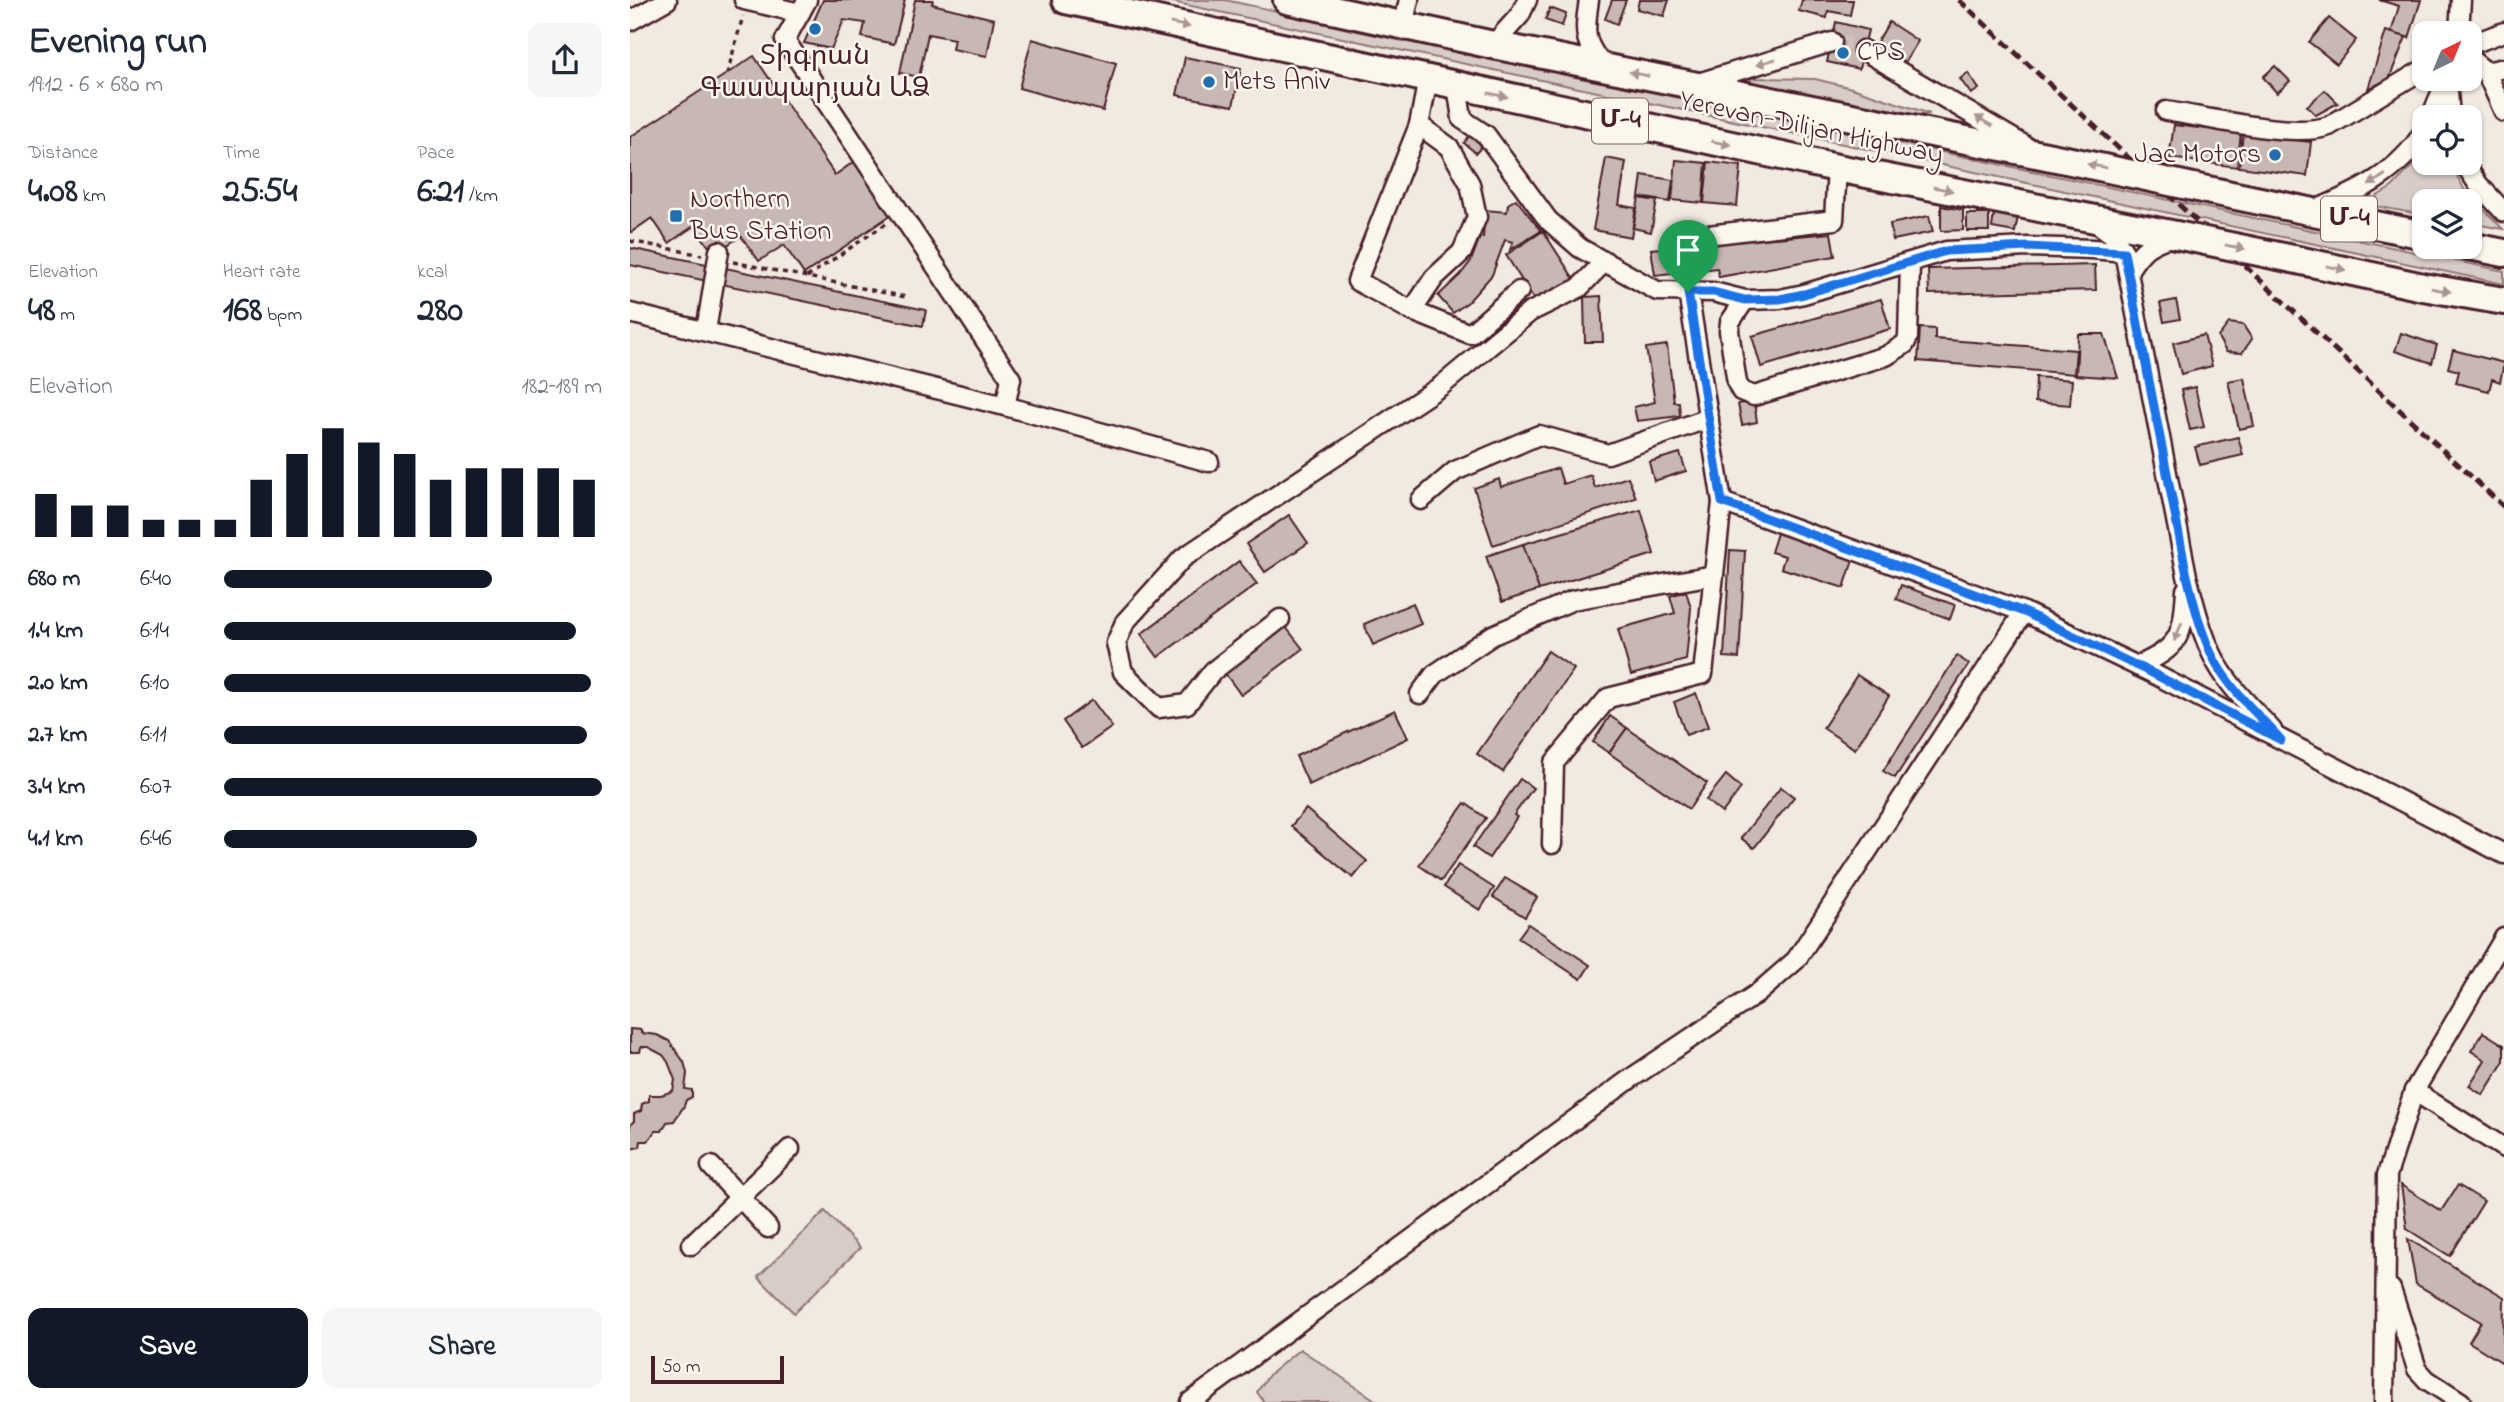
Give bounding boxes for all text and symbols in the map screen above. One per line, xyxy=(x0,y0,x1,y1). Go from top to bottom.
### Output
text: Evening run xyxy=(28,15,207,71)
one-way arrow xyxy=(1170,20,1192,31)
marker: Տիգրան Գասպարյան ԱՁ xyxy=(807,21,823,37)
north arrow xyxy=(2412,21,2482,91)
map controls xyxy=(2412,21,2482,259)
button: share xyxy=(528,23,602,97)
place label: CPS xyxy=(1857,33,1905,74)
place label: Տիգրան Գասպարյան ԱՁ xyxy=(700,37,930,110)
marker: CPS xyxy=(1835,45,1851,61)
one-way arrow xyxy=(1756,57,1777,68)
place label: Mets Aniv xyxy=(1223,62,1330,103)
one-way arrow xyxy=(1628,68,1650,79)
text: 19:12 · 6 × 680 m xyxy=(28,69,163,102)
marker: Mets Aniv xyxy=(1201,74,1217,90)
street label: Yerevan-Dilijan Highway xyxy=(1675,81,1947,177)
one-way arrow xyxy=(1487,89,1509,100)
road number: Մ-4 xyxy=(1592,98,1648,144)
button: locate xyxy=(2412,105,2482,175)
one-way arrow xyxy=(1974,115,1993,128)
place label: Jac Motors xyxy=(2134,135,2261,176)
one-way arrow xyxy=(1710,138,1732,149)
text: Distance xyxy=(28,140,98,167)
text: Time xyxy=(223,140,260,167)
text: Pace xyxy=(417,140,454,167)
marker: Jac Motors xyxy=(2267,147,2283,163)
one-way arrow xyxy=(2086,161,2108,172)
text: 4.08 xyxy=(28,167,78,218)
text: 25:54 xyxy=(223,167,298,218)
text: 6:21 xyxy=(417,167,464,218)
one-way arrow xyxy=(2368,173,2386,187)
place label: Northern Bus Station xyxy=(689,180,831,253)
text: km xyxy=(78,183,106,210)
text: /km xyxy=(464,183,498,210)
one-way arrow xyxy=(1932,184,1954,195)
button: layers xyxy=(2412,189,2482,259)
road number: Մ-4 xyxy=(2321,196,2377,242)
marker: Northern Bus Station xyxy=(668,208,684,224)
pin xyxy=(1658,220,1718,292)
icon: arrive xyxy=(1669,231,1707,269)
one-way arrow xyxy=(2224,242,2246,253)
text: Elevation xyxy=(28,259,98,286)
text: Heart rate xyxy=(223,259,301,286)
text: kcal xyxy=(417,259,448,286)
one-way arrow xyxy=(2325,263,2347,274)
one-way arrow xyxy=(2430,285,2452,296)
text: 48 xyxy=(28,286,56,337)
text: 168 xyxy=(223,286,262,337)
text: 280 xyxy=(417,286,463,337)
text: m xyxy=(56,302,75,329)
text: bpm xyxy=(262,302,302,329)
text: Elevation xyxy=(28,371,113,404)
text: 182–189 m xyxy=(522,371,602,404)
text: 680 m xyxy=(28,563,80,596)
text: 6:40 xyxy=(140,563,172,596)
text: 1.4 km xyxy=(28,615,83,648)
text: 6:14 xyxy=(140,615,169,648)
one-way arrow xyxy=(2173,622,2184,643)
text: 2.0 km xyxy=(28,667,88,700)
text: 6:10 xyxy=(140,667,169,700)
text: 2.7 km xyxy=(28,719,87,752)
text: 6:11 xyxy=(140,719,167,752)
text: 3.4 km xyxy=(28,771,85,804)
text: 6:07 xyxy=(140,771,172,804)
text: 4.1 km xyxy=(28,823,83,856)
text: 6:46 xyxy=(140,823,172,856)
button: Save xyxy=(28,1308,308,1388)
button: Share xyxy=(322,1308,602,1388)
scale bar xyxy=(651,1353,784,1385)
text: 50 m xyxy=(662,1354,701,1381)

